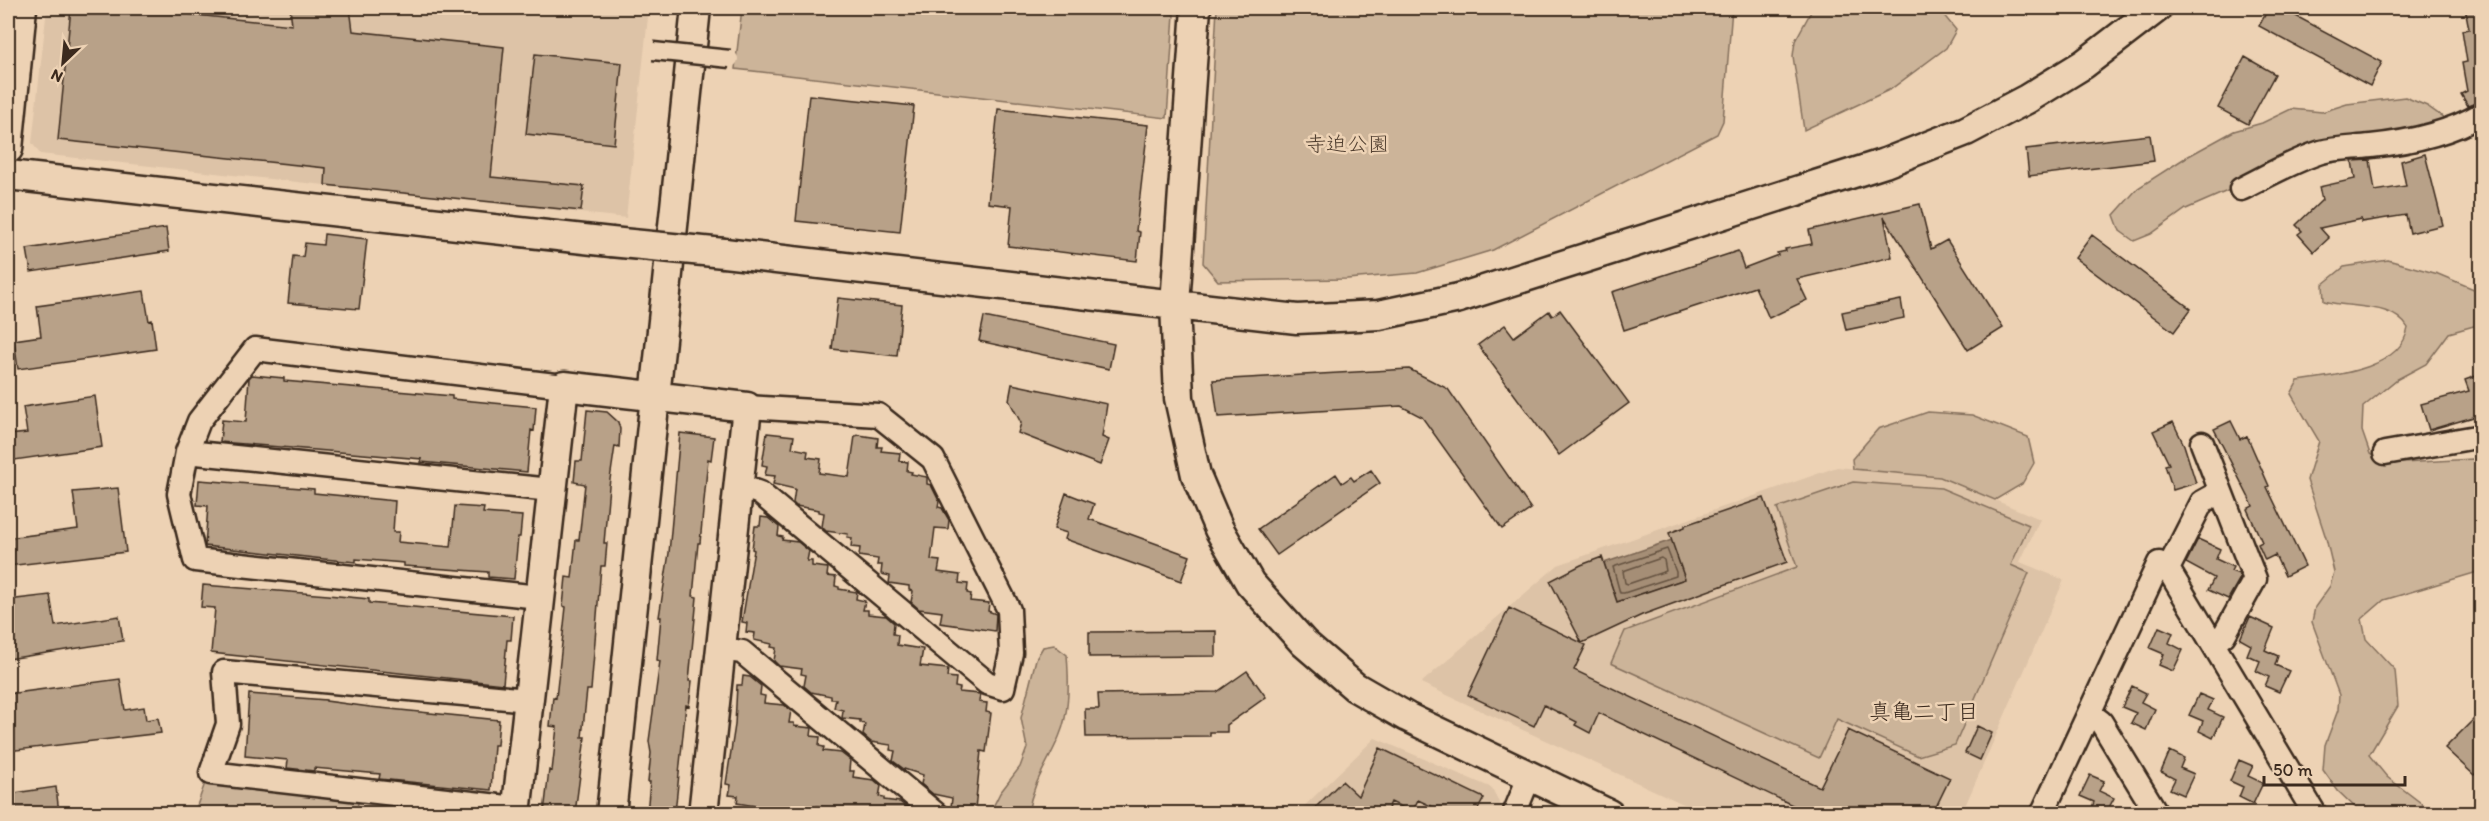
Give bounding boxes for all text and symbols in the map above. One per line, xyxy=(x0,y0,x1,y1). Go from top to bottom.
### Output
north arrow xyxy=(33,33,93,93)
text: N xyxy=(48,65,66,87)
park label: 寺迫公園 xyxy=(1305,131,1389,156)
district label: 真亀二丁目 xyxy=(1869,698,1979,725)
scale bar xyxy=(2264,749,2405,787)
text: 50 m xyxy=(2273,759,2313,781)

